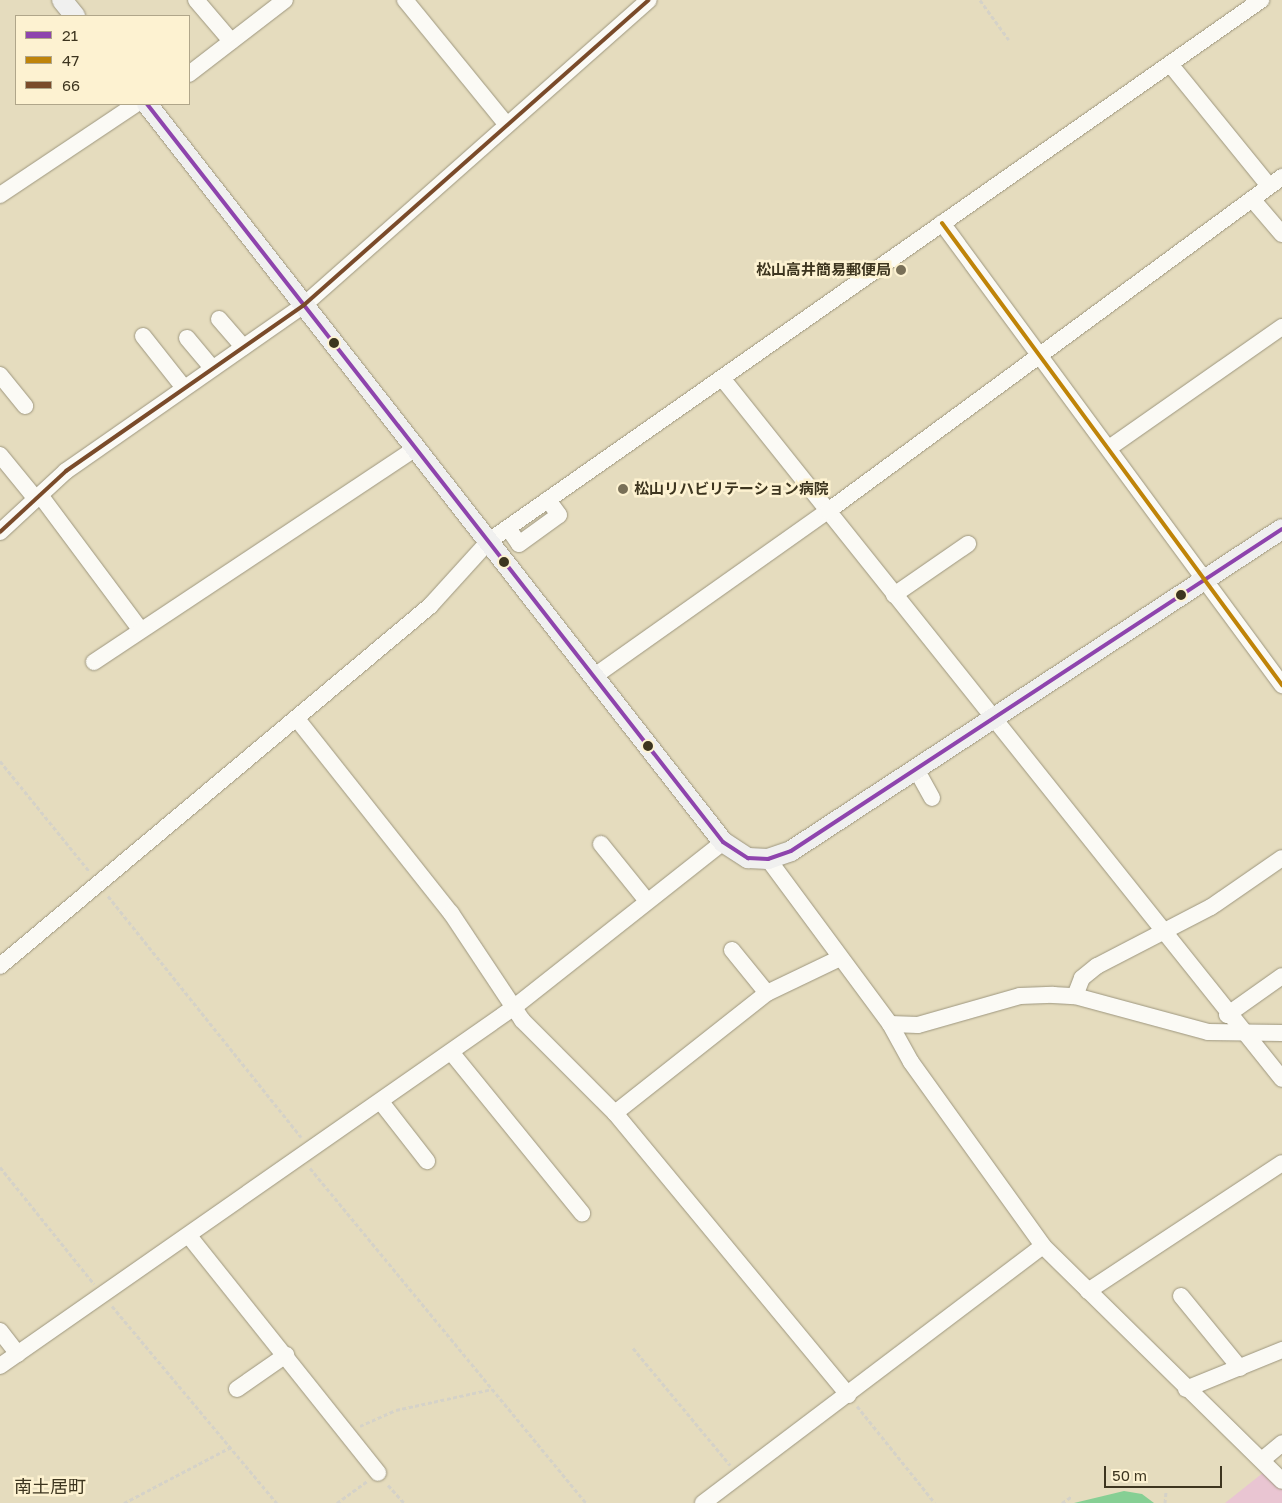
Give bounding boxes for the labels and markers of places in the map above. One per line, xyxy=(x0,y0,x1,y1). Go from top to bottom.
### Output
place label: 松山高井簡易郵便局 xyxy=(756,261,891,279)
marker: 松山高井簡易郵便局 xyxy=(895,264,907,276)
unlabelled marker xyxy=(329,338,339,348)
place label: 松山リハビリテーション病院 xyxy=(634,480,829,498)
marker: 松山リハビリテーション病院 xyxy=(616,482,630,496)
unlabelled marker xyxy=(499,557,509,567)
unlabelled marker xyxy=(1176,590,1186,600)
unlabelled marker xyxy=(643,741,653,751)

